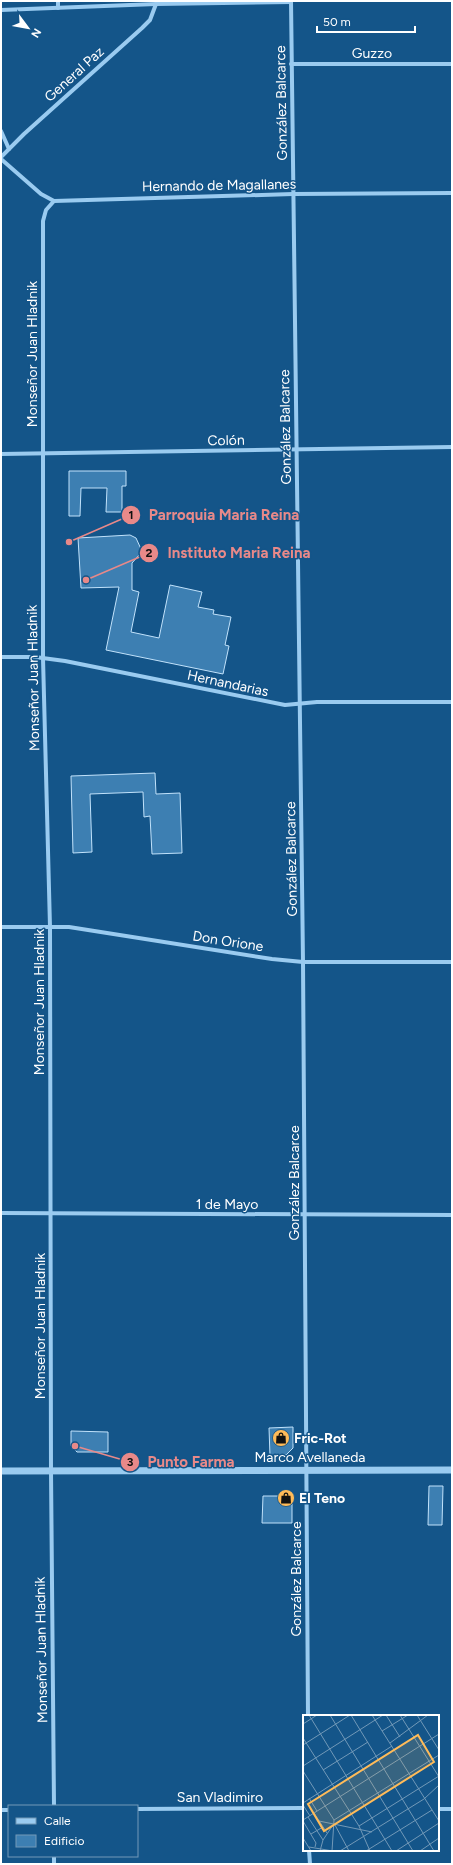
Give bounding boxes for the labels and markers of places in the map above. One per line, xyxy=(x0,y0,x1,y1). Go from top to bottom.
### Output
callout: Parroquia Maria Reina xyxy=(121,502,308,529)
callout: Instituto Maria Reina xyxy=(139,539,318,566)
shop icon: Fric-Rot xyxy=(271,1428,291,1448)
place label: Fric-Rot xyxy=(294,1430,347,1447)
callout: Punto Farma xyxy=(120,1448,243,1475)
shop icon: El Teno xyxy=(276,1488,296,1508)
place label: El Teno xyxy=(299,1490,345,1507)

